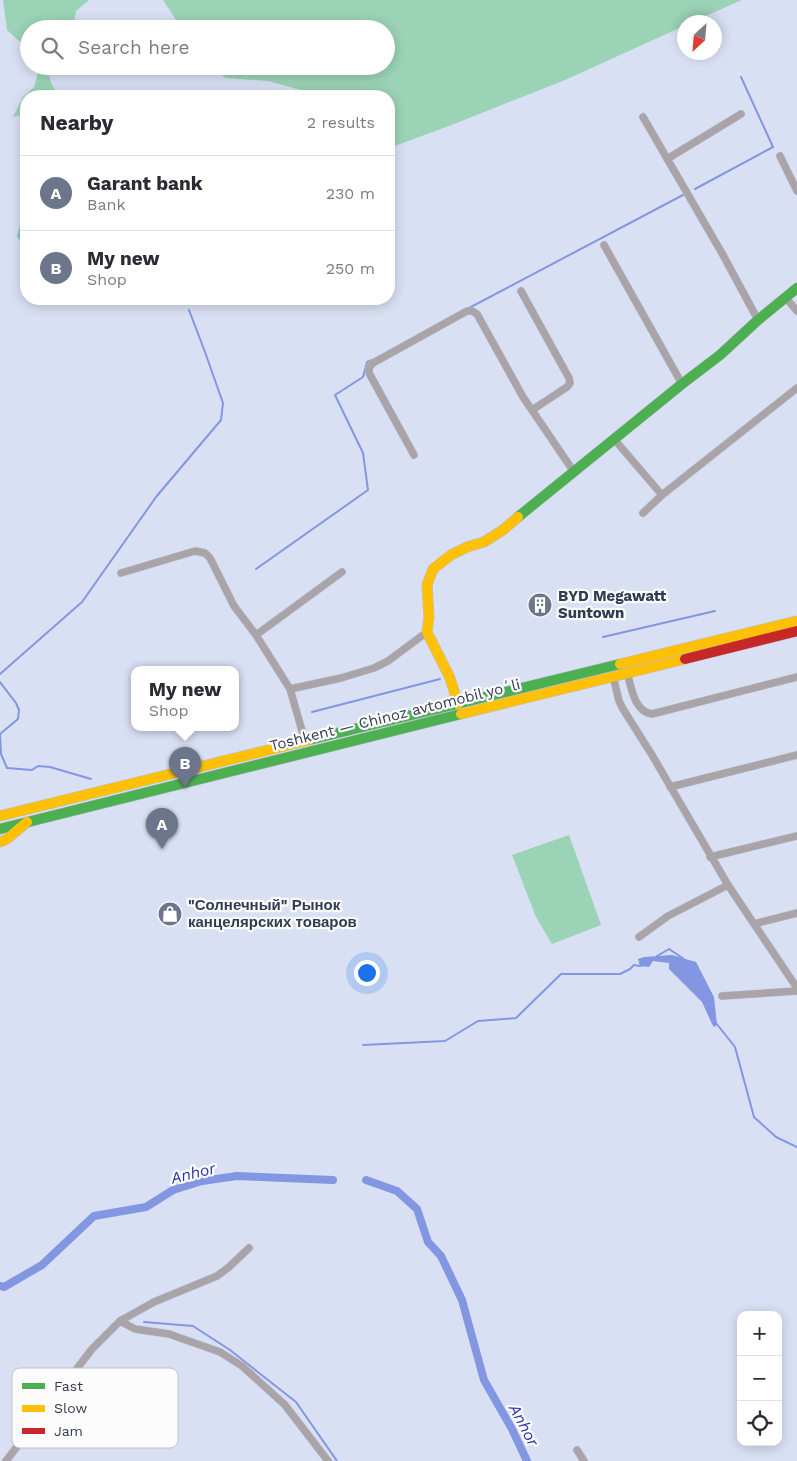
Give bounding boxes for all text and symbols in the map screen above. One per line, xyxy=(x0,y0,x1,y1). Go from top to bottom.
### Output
north arrow xyxy=(677,15,722,60)
search box xyxy=(20,20,395,75)
icon: search xyxy=(38,34,66,62)
text: Search here xyxy=(78,36,189,59)
text: Nearby xyxy=(40,110,113,135)
text: 2 results xyxy=(307,113,375,132)
text: Garant bank xyxy=(87,172,203,195)
text: A xyxy=(51,184,61,203)
text: 230 m xyxy=(326,184,375,203)
text: Bank xyxy=(87,195,125,214)
text: My new xyxy=(87,247,160,270)
text: B xyxy=(51,259,61,278)
text: 250 m xyxy=(326,259,375,278)
text: Shop xyxy=(87,270,127,289)
place label: BYD Megawatt Suntown xyxy=(558,587,667,622)
building icon: BYD Megawatt Suntown xyxy=(527,592,553,618)
popup xyxy=(131,666,239,731)
street label: Toshkent — Chinoz avtomobil yoʻli xyxy=(268,675,522,755)
text: My new xyxy=(149,678,221,701)
text: Shop xyxy=(149,701,188,720)
pin: B xyxy=(169,747,201,788)
pin: A xyxy=(146,808,178,849)
place label: "Солнечный" Рынок канцелярских товаров xyxy=(188,896,357,931)
shop icon: "Солнечный" Рынок канцелярских товаров xyxy=(157,901,183,927)
your location xyxy=(354,960,380,986)
water label: Anhor xyxy=(168,1158,218,1188)
map controls xyxy=(737,1311,782,1446)
button: + xyxy=(737,1311,782,1356)
button: − xyxy=(737,1356,782,1401)
legend xyxy=(12,1368,178,1448)
text: Fast xyxy=(54,1378,83,1394)
text: Slow xyxy=(54,1400,87,1416)
water label: Anhor xyxy=(505,1400,543,1450)
button: locate xyxy=(737,1401,782,1446)
text: Jam xyxy=(54,1423,83,1439)

